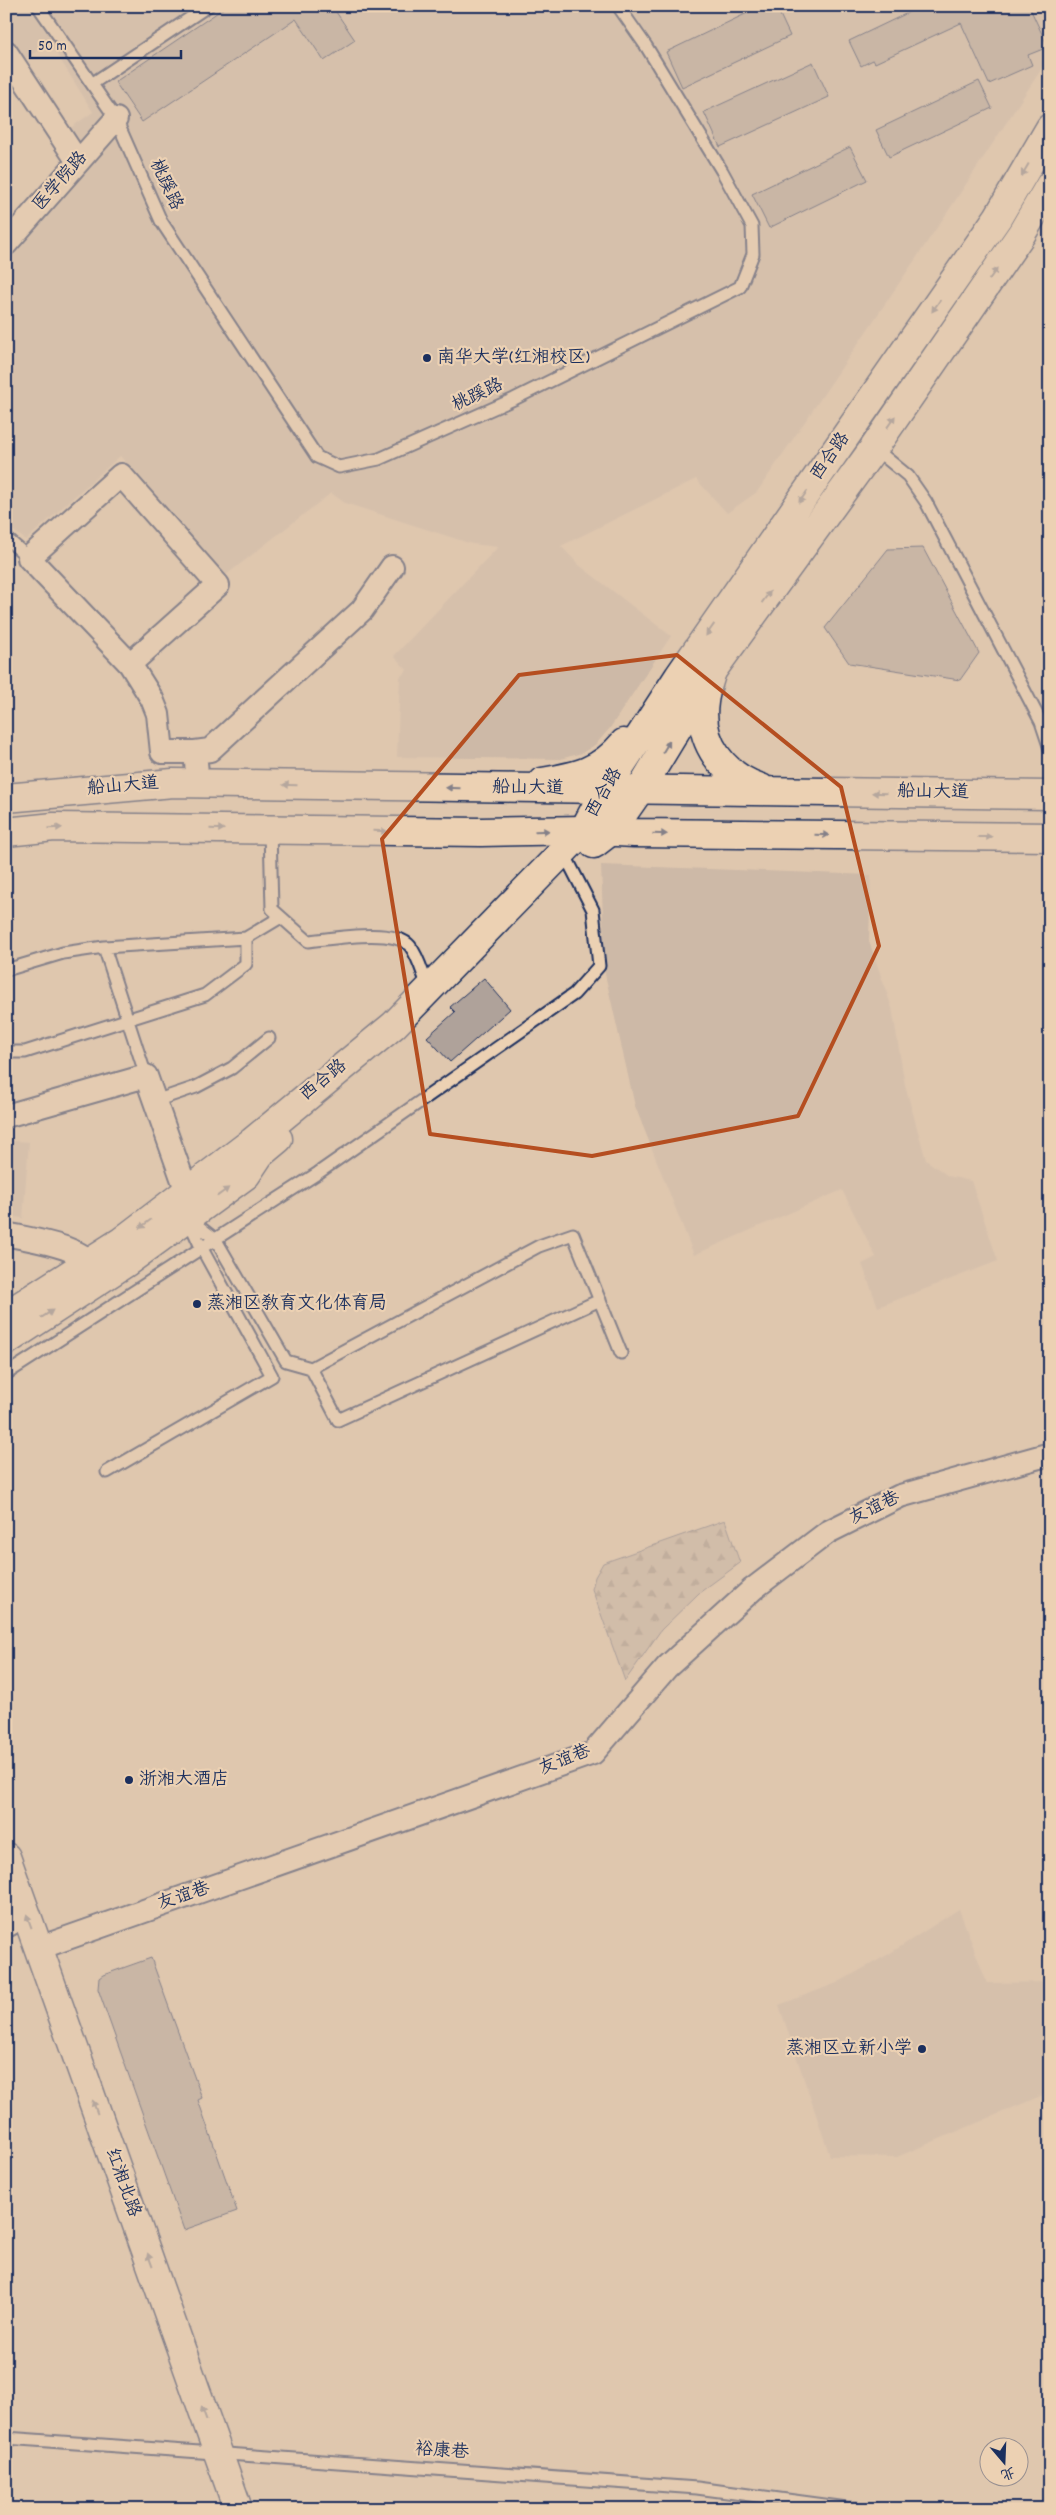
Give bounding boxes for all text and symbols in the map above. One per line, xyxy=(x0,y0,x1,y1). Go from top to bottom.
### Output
scale bar xyxy=(30,28,181,60)
text: 50 m xyxy=(38,36,67,58)
street label: 医学院路 xyxy=(28,147,94,217)
street label: 桃蹊路 xyxy=(142,155,188,215)
one-way arrow xyxy=(1021,164,1030,177)
one-way arrow xyxy=(989,268,998,281)
one-way arrow xyxy=(931,299,941,313)
place label: 南华大学(红湘校区) xyxy=(437,346,590,371)
marker: 南华大学(红湘校区) xyxy=(421,352,433,364)
street label: 桃蹊路 xyxy=(448,373,508,419)
one-way arrow xyxy=(886,416,896,429)
street label: 西合路 xyxy=(805,428,857,486)
one-way arrow xyxy=(798,490,808,504)
one-way arrow xyxy=(760,591,771,604)
one-way arrow xyxy=(705,623,715,637)
one-way arrow xyxy=(661,740,670,753)
street label: 西合路 xyxy=(581,763,629,823)
street label: 船山大道 xyxy=(86,771,160,803)
street label: 船山大道 xyxy=(492,776,564,802)
one-way arrow xyxy=(282,780,298,788)
street label: 船山大道 xyxy=(897,780,969,806)
one-way arrow xyxy=(445,783,461,791)
one-way arrow xyxy=(870,788,886,796)
one-way arrow xyxy=(47,823,63,831)
one-way arrow xyxy=(210,825,226,833)
one-way arrow xyxy=(535,826,551,834)
one-way arrow xyxy=(372,827,388,835)
one-way arrow xyxy=(652,830,668,838)
one-way arrow xyxy=(815,831,831,839)
one-way arrow xyxy=(977,833,993,841)
street label: 西合路 xyxy=(295,1054,353,1108)
one-way arrow xyxy=(217,1187,230,1197)
one-way arrow xyxy=(139,1218,152,1229)
place label: 蒸湘区教育文化体育局 xyxy=(207,1292,387,1317)
marker: 蒸湘区教育文化体育局 xyxy=(191,1298,203,1310)
one-way arrow xyxy=(40,1310,54,1319)
street label: 友谊巷 xyxy=(845,1486,905,1532)
street label: 友谊巷 xyxy=(535,1739,595,1783)
place label: 浙湘大酒店 xyxy=(139,1768,229,1793)
marker: 浙湘大酒店 xyxy=(123,1774,135,1786)
street label: 友谊巷 xyxy=(154,1876,214,1918)
one-way arrow xyxy=(25,1913,33,1928)
place label: 蒸湘区立新小学 xyxy=(786,2037,912,2062)
marker: 蒸湘区立新小学 xyxy=(916,2043,928,2055)
one-way arrow xyxy=(91,2099,99,2114)
street label: 红湘北路 xyxy=(98,2145,146,2221)
one-way arrow xyxy=(146,2253,153,2268)
one-way arrow xyxy=(200,2406,207,2421)
street label: 裕康巷 xyxy=(414,2438,470,2466)
north arrow xyxy=(978,2438,1028,2488)
text: 北 xyxy=(998,2461,1017,2484)

